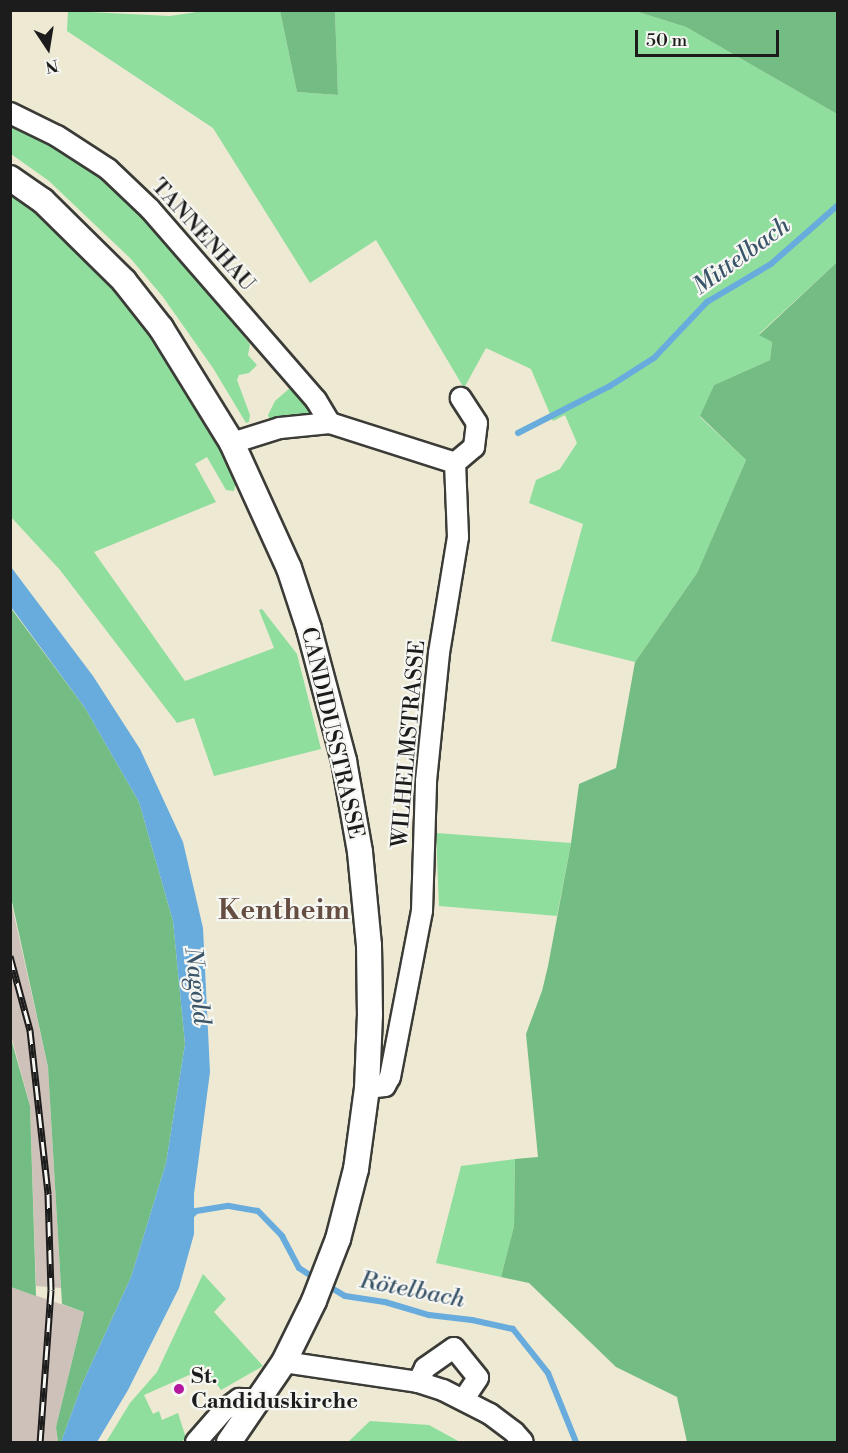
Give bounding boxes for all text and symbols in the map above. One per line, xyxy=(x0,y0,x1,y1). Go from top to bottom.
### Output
north arrow xyxy=(18,18,78,78)
scale bar xyxy=(638,18,782,56)
text: 50 m xyxy=(646,29,687,52)
text: N xyxy=(43,55,60,77)
street label: TANNENHAU xyxy=(146,173,260,297)
water label: Mittelbach xyxy=(688,212,796,302)
street label: CANDIDUSSTRASSE xyxy=(295,625,369,841)
street label: WILHELMSTRASSE xyxy=(387,639,431,849)
district label: Kentheim xyxy=(218,894,350,928)
water label: Nagold xyxy=(177,946,215,1026)
water label: Rötelbach xyxy=(357,1267,467,1315)
place label: St. Candiduskirche xyxy=(191,1363,358,1414)
marker: St. Candiduskirche xyxy=(172,1382,186,1396)

